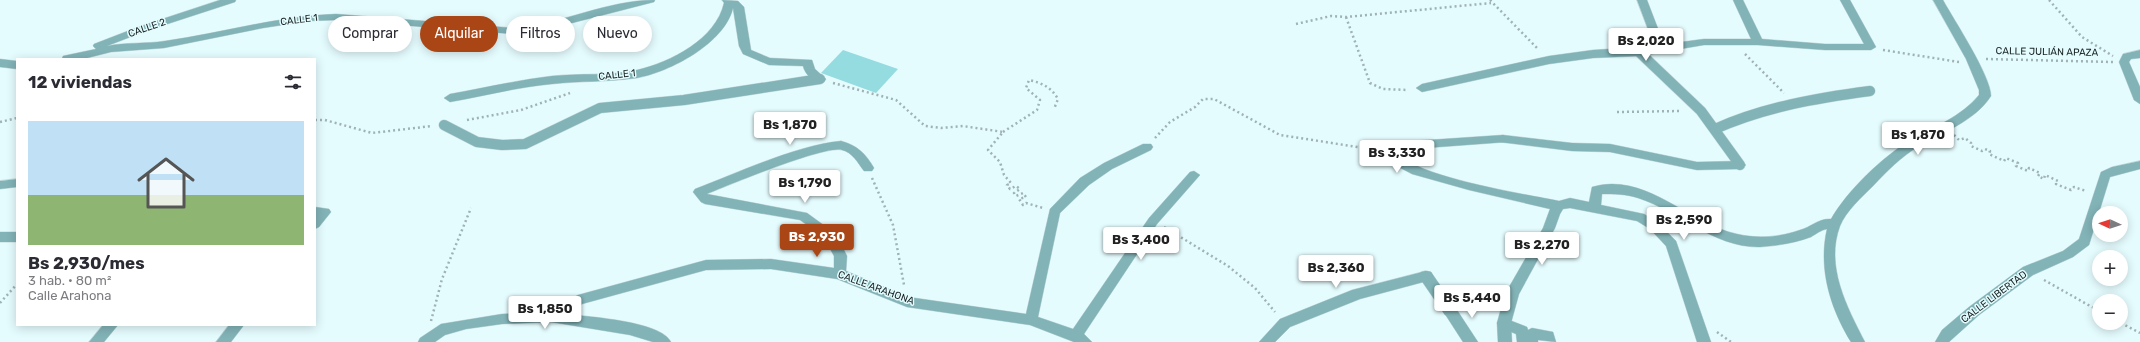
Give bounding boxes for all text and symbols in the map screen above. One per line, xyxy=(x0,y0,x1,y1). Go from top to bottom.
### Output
street label: CALLE 1 xyxy=(280,12,318,28)
street label: CALLE 2 xyxy=(127,16,167,40)
chip: Comprar xyxy=(328,16,412,52)
chip: Alquilar xyxy=(420,16,498,52)
chip: Filtros xyxy=(506,16,575,52)
chip: Nuevo xyxy=(583,16,652,52)
pin: Bs 2,020 xyxy=(1605,28,1687,62)
text: Bs 2,020 xyxy=(1617,33,1675,48)
street label: CALLE JULIÁN APAZA xyxy=(1996,45,2099,59)
street label: CALLE 1 xyxy=(598,67,636,83)
icon: filters xyxy=(282,71,304,93)
text: 12 viviendas xyxy=(28,72,132,92)
pin: Bs 1,870 xyxy=(749,112,831,146)
text: Bs 1,870 xyxy=(763,117,817,132)
pin: Bs 1,870 xyxy=(1877,122,1959,156)
text: Bs 1,870 xyxy=(1891,127,1945,142)
pin: Bs 3,330 xyxy=(1356,140,1438,174)
text: Bs 3,330 xyxy=(1368,145,1426,160)
icon: home xyxy=(130,147,202,219)
pin: Bs 1,790 xyxy=(764,170,846,204)
text: Bs 1,790 xyxy=(778,175,832,190)
north arrow xyxy=(2092,206,2128,242)
map controls xyxy=(2092,206,2128,330)
pin: Bs 2,590 xyxy=(1643,207,1725,241)
text: Bs 2,590 xyxy=(1656,212,1712,227)
pin: Bs 2,930 xyxy=(776,224,858,258)
pin: Bs 3,400 xyxy=(1100,227,1182,261)
text: Bs 2,930 xyxy=(789,229,845,244)
text: Bs 3,400 xyxy=(1112,232,1170,247)
pin: Bs 2,270 xyxy=(1501,232,1583,266)
text: Bs 2,270 xyxy=(1514,237,1570,252)
button: + xyxy=(2092,250,2128,286)
text: Bs 2,930/mes xyxy=(28,253,145,273)
pin: Bs 2,360 xyxy=(1295,255,1377,289)
text: Bs 2,360 xyxy=(1307,260,1365,275)
street label: CALLE LIBERTAD xyxy=(1959,268,2029,326)
street label: CALLE ARAHONA xyxy=(836,269,916,307)
text: 3 hab. · 80 m² xyxy=(28,273,111,288)
pin: Bs 5,440 xyxy=(1431,285,1513,319)
text: Calle Arahona xyxy=(28,288,111,303)
text: Bs 5,440 xyxy=(1443,290,1501,305)
button: − xyxy=(2092,294,2128,330)
pin: Bs 1,850 xyxy=(504,296,586,330)
text: Bs 1,850 xyxy=(517,301,573,316)

